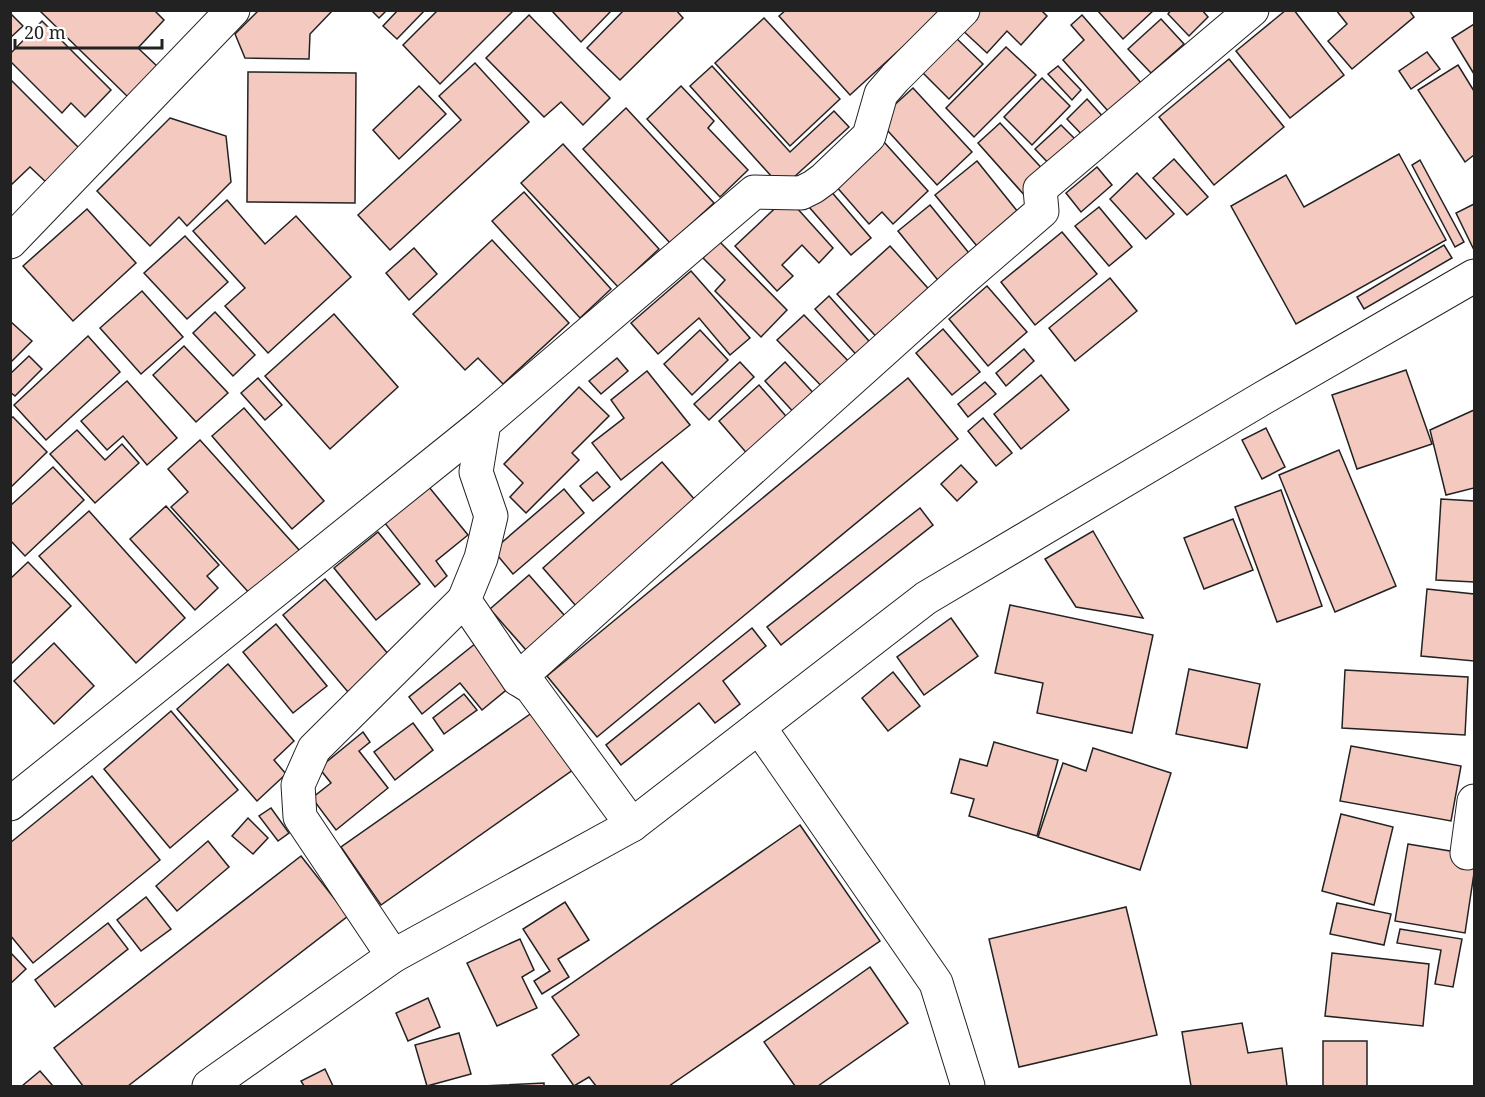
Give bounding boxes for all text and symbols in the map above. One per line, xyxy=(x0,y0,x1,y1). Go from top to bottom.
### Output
scale bar xyxy=(15,12,162,50)
text: 20 m xyxy=(24,20,66,44)

